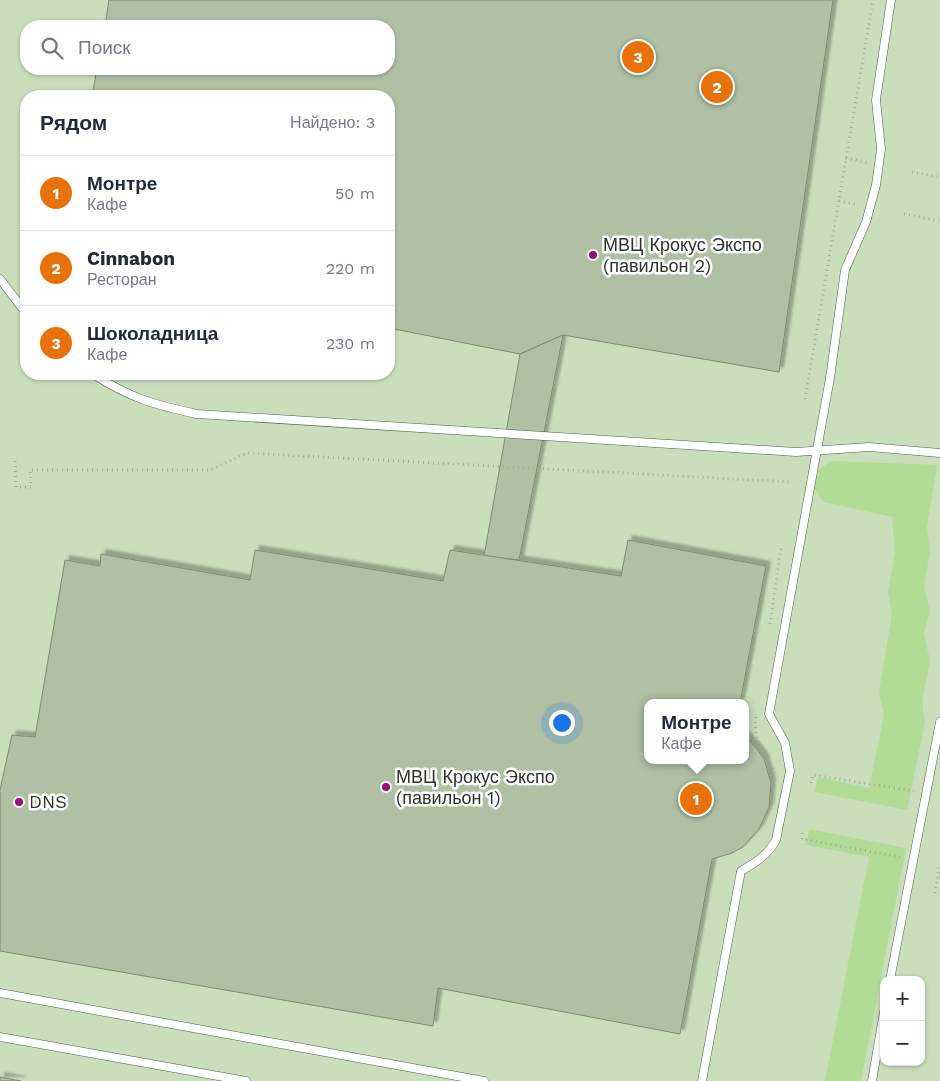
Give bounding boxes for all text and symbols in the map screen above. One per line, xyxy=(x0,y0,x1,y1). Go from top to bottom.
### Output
search box xyxy=(20,20,395,75)
icon: search xyxy=(38,34,66,62)
text: Поиск xyxy=(78,36,131,59)
pin: 3 xyxy=(622,38,654,76)
pin: 2 xyxy=(701,68,733,106)
text: Рядом xyxy=(40,110,107,135)
text: Найдено: 3 xyxy=(290,113,375,132)
text: Монтре xyxy=(87,172,157,195)
text: 1 xyxy=(53,184,59,203)
text: 50 m xyxy=(335,184,375,203)
text: Кафе xyxy=(87,195,127,214)
place label: МВЦ Крокус Экспо (павильон 2) xyxy=(603,234,762,276)
text: Cinnabon xyxy=(87,247,175,270)
marker: МВЦ Крокус Экспо (павильон 2) xyxy=(587,249,599,261)
text: 2 xyxy=(51,259,61,278)
text: 220 m xyxy=(326,259,375,278)
text: Ресторан xyxy=(87,270,157,289)
text: Шоколадница xyxy=(87,322,218,345)
text: 3 xyxy=(51,334,61,353)
text: 230 m xyxy=(326,334,375,353)
text: Кафе xyxy=(87,345,127,364)
popup xyxy=(644,699,749,764)
your location xyxy=(549,710,575,736)
text: Монтре xyxy=(661,711,732,734)
text: Кафе xyxy=(661,734,702,753)
place label: МВЦ Крокус Экспо (павильон 1) xyxy=(396,766,555,808)
pin: 1 xyxy=(680,780,712,818)
marker: МВЦ Крокус Экспо (павильон 1) xyxy=(380,781,392,793)
place label: DNS xyxy=(29,791,67,812)
marker: DNS xyxy=(13,796,25,808)
map controls xyxy=(880,976,925,1066)
button: + xyxy=(880,976,925,1021)
button: − xyxy=(880,1021,925,1066)

